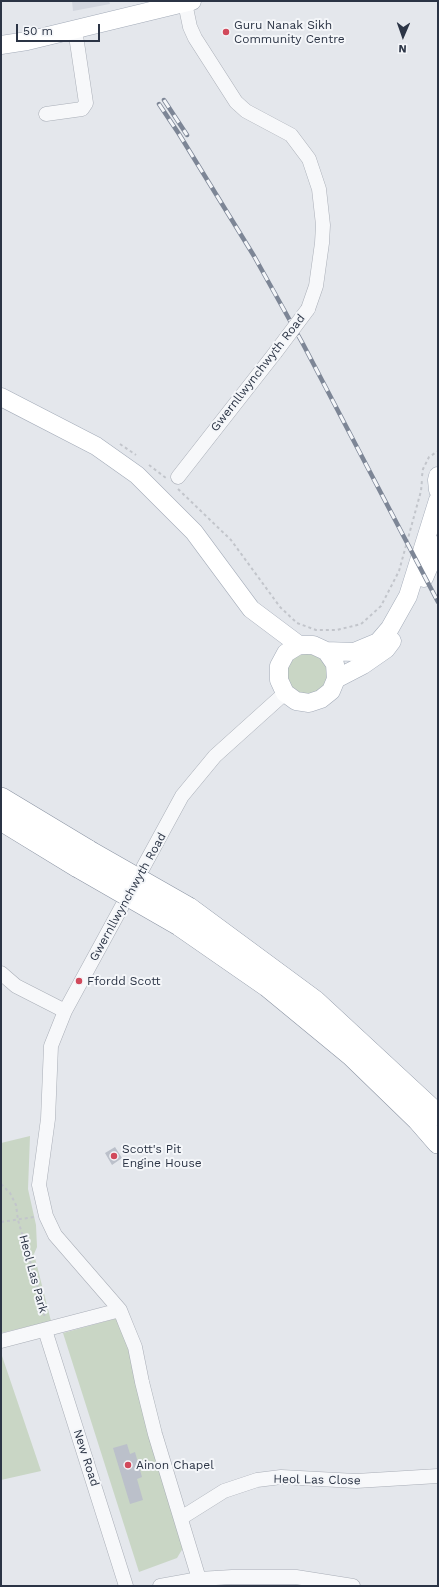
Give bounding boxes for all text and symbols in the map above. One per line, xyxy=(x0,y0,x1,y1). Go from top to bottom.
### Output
scale bar xyxy=(18,16,102,42)
north arrow xyxy=(383,16,423,56)
place label: Guru Nanak Sikh Community Centre xyxy=(234,18,345,46)
text: 50 m xyxy=(23,24,53,38)
marker: Guru Nanak Sikh Community Centre xyxy=(221,27,231,37)
text: N xyxy=(398,42,407,55)
street label: Gwernllwynchwyth Road xyxy=(208,312,308,434)
street label: Gwernllwynchwyth Road xyxy=(87,830,169,964)
place label: Ffordd Scott xyxy=(87,974,161,988)
marker: Ffordd Scott xyxy=(74,976,84,986)
place label: Scott's Pit Engine House xyxy=(122,1142,202,1170)
marker: Scott's Pit Engine House xyxy=(109,1151,119,1161)
street label: Heol Las Park xyxy=(16,1233,50,1315)
street label: New Road xyxy=(70,1428,102,1488)
place label: Ainon Chapel xyxy=(136,1458,214,1472)
marker: Ainon Chapel xyxy=(123,1460,133,1470)
street label: Heol Las Close xyxy=(273,1472,361,1488)

